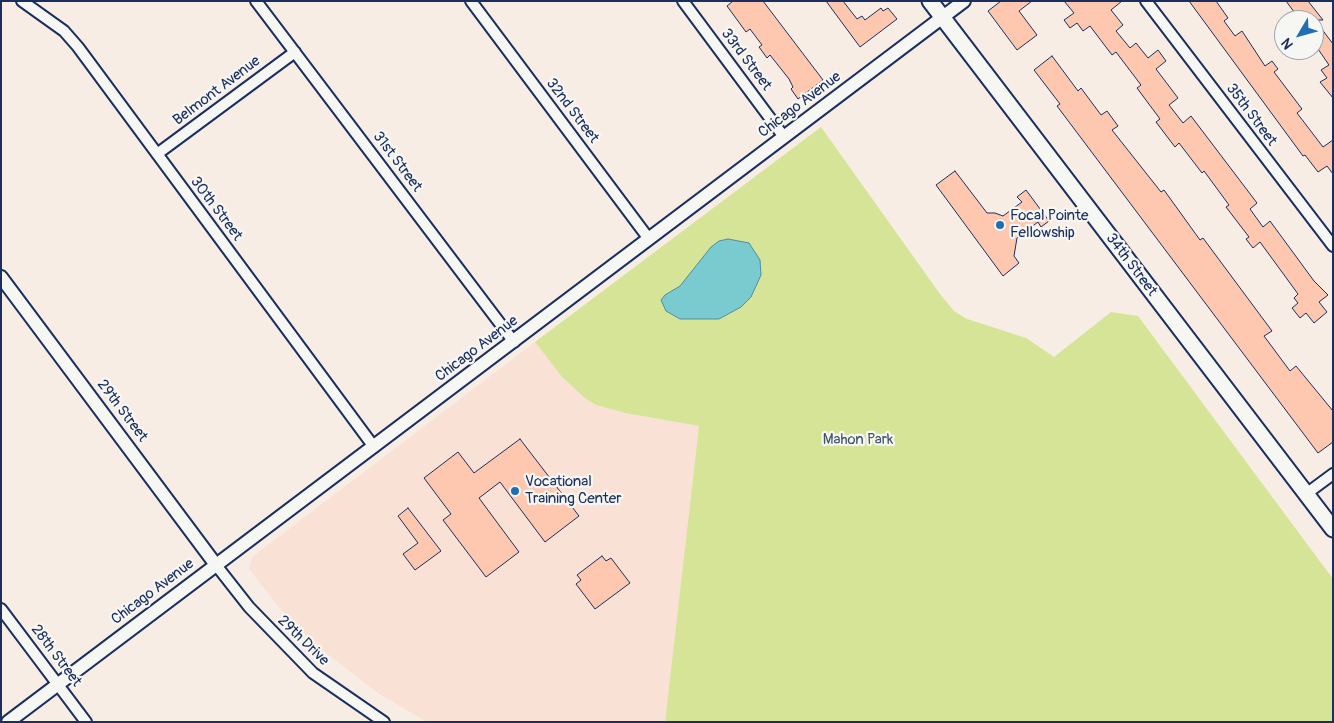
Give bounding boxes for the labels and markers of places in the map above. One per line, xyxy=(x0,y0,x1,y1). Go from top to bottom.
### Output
place label: Focal Pointe Fellowship xyxy=(1010,207,1088,242)
marker: Focal Pointe Fellowship xyxy=(994,219,1006,231)
place label: Vocational Training Center xyxy=(525,473,622,508)
marker: Vocational Training Center xyxy=(509,485,521,497)

